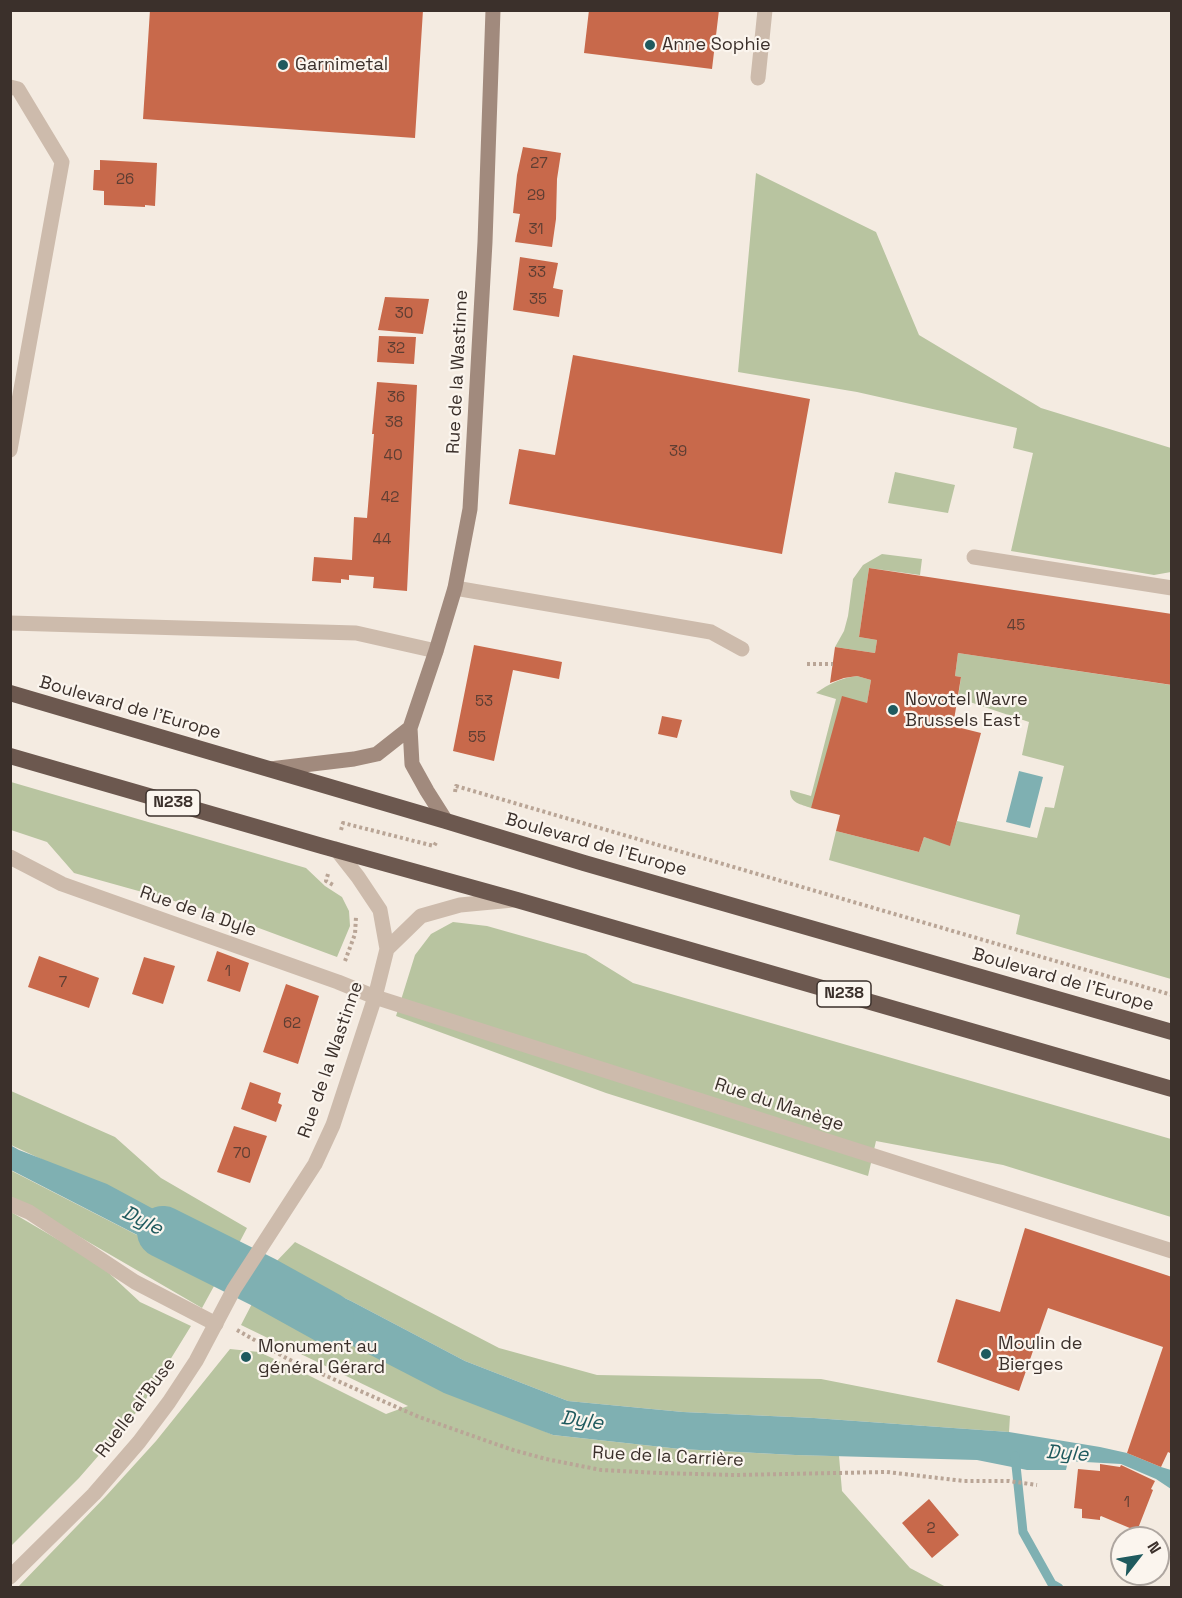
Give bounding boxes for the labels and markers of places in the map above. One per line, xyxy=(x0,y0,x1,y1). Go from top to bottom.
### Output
place label: Anne Sophie xyxy=(662,34,771,56)
marker: Anne Sophie xyxy=(643,38,657,52)
place label: Garnimetal xyxy=(295,54,388,76)
marker: Garnimetal xyxy=(276,58,290,72)
place label: Novotel Wavre Brussels East xyxy=(905,689,1028,732)
marker: Novotel Wavre Brussels East xyxy=(886,703,900,717)
place label: Moulin de Bierges xyxy=(998,1333,1082,1376)
place label: Monument au général Gérard xyxy=(258,1336,385,1378)
marker: Moulin de Bierges xyxy=(979,1347,993,1361)
marker: Monument au général Gérard xyxy=(239,1350,253,1364)

